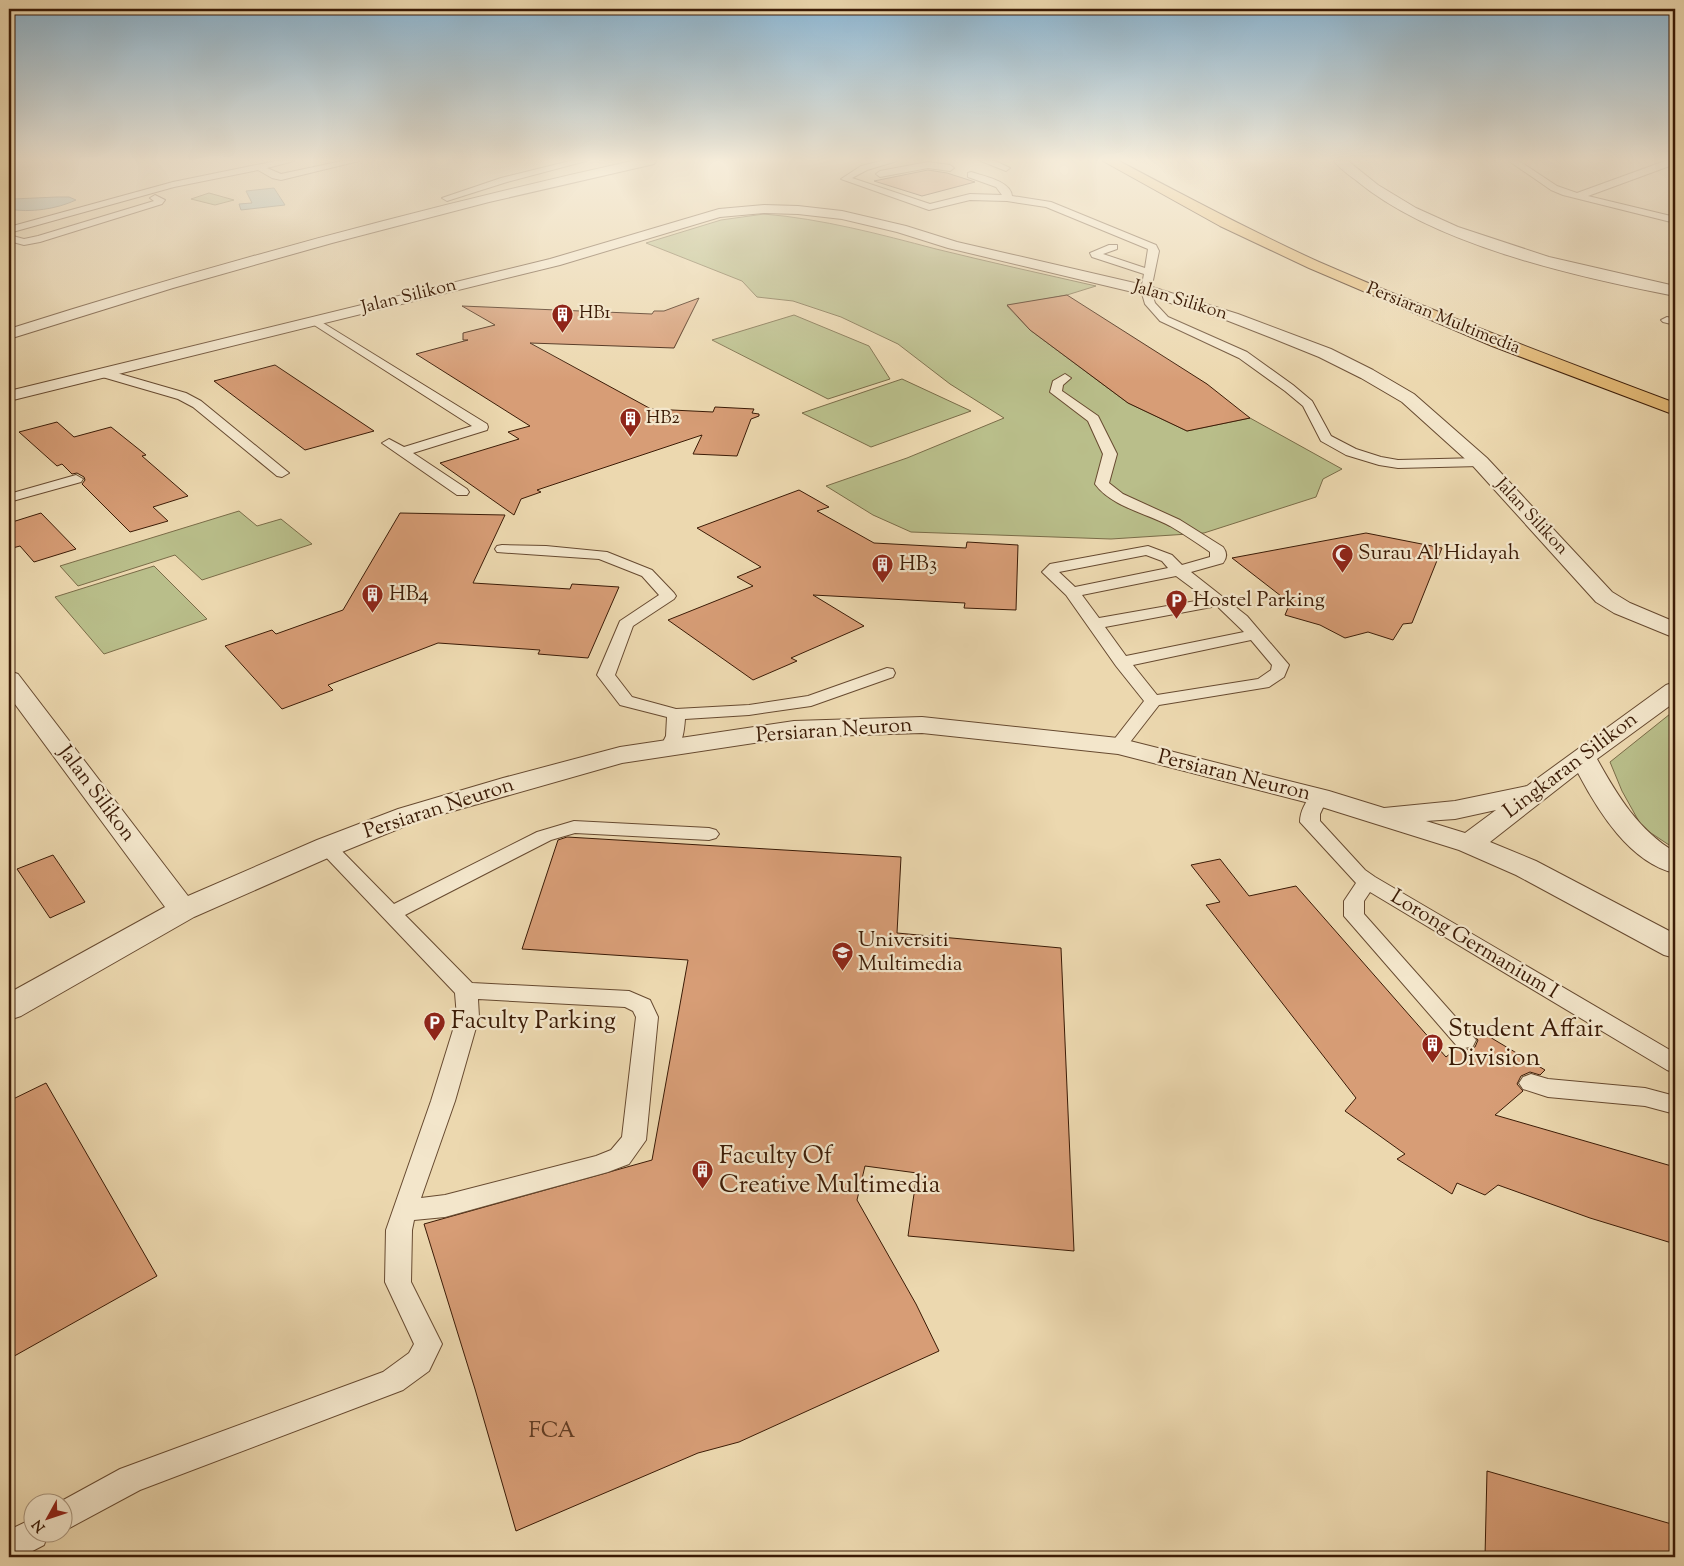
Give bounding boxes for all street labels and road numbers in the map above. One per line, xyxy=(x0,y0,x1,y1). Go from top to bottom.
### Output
street label: Jalan Silikon xyxy=(358,273,460,322)
street label: Jalan Silikon xyxy=(1129,274,1231,328)
street label: Persiaran Multimedia xyxy=(1362,276,1524,362)
street label: Jalan Silikon xyxy=(1488,472,1574,562)
street label: Lingkaran Silikon xyxy=(1497,705,1645,827)
street label: Persiaran Neuron xyxy=(755,711,913,751)
street label: Jalan Silikon xyxy=(49,739,142,848)
street label: Persiaran Neuron xyxy=(1154,742,1314,810)
street label: Persiaran Neuron xyxy=(360,771,518,847)
street label: Lorong Germanium I xyxy=(1384,883,1564,1007)

